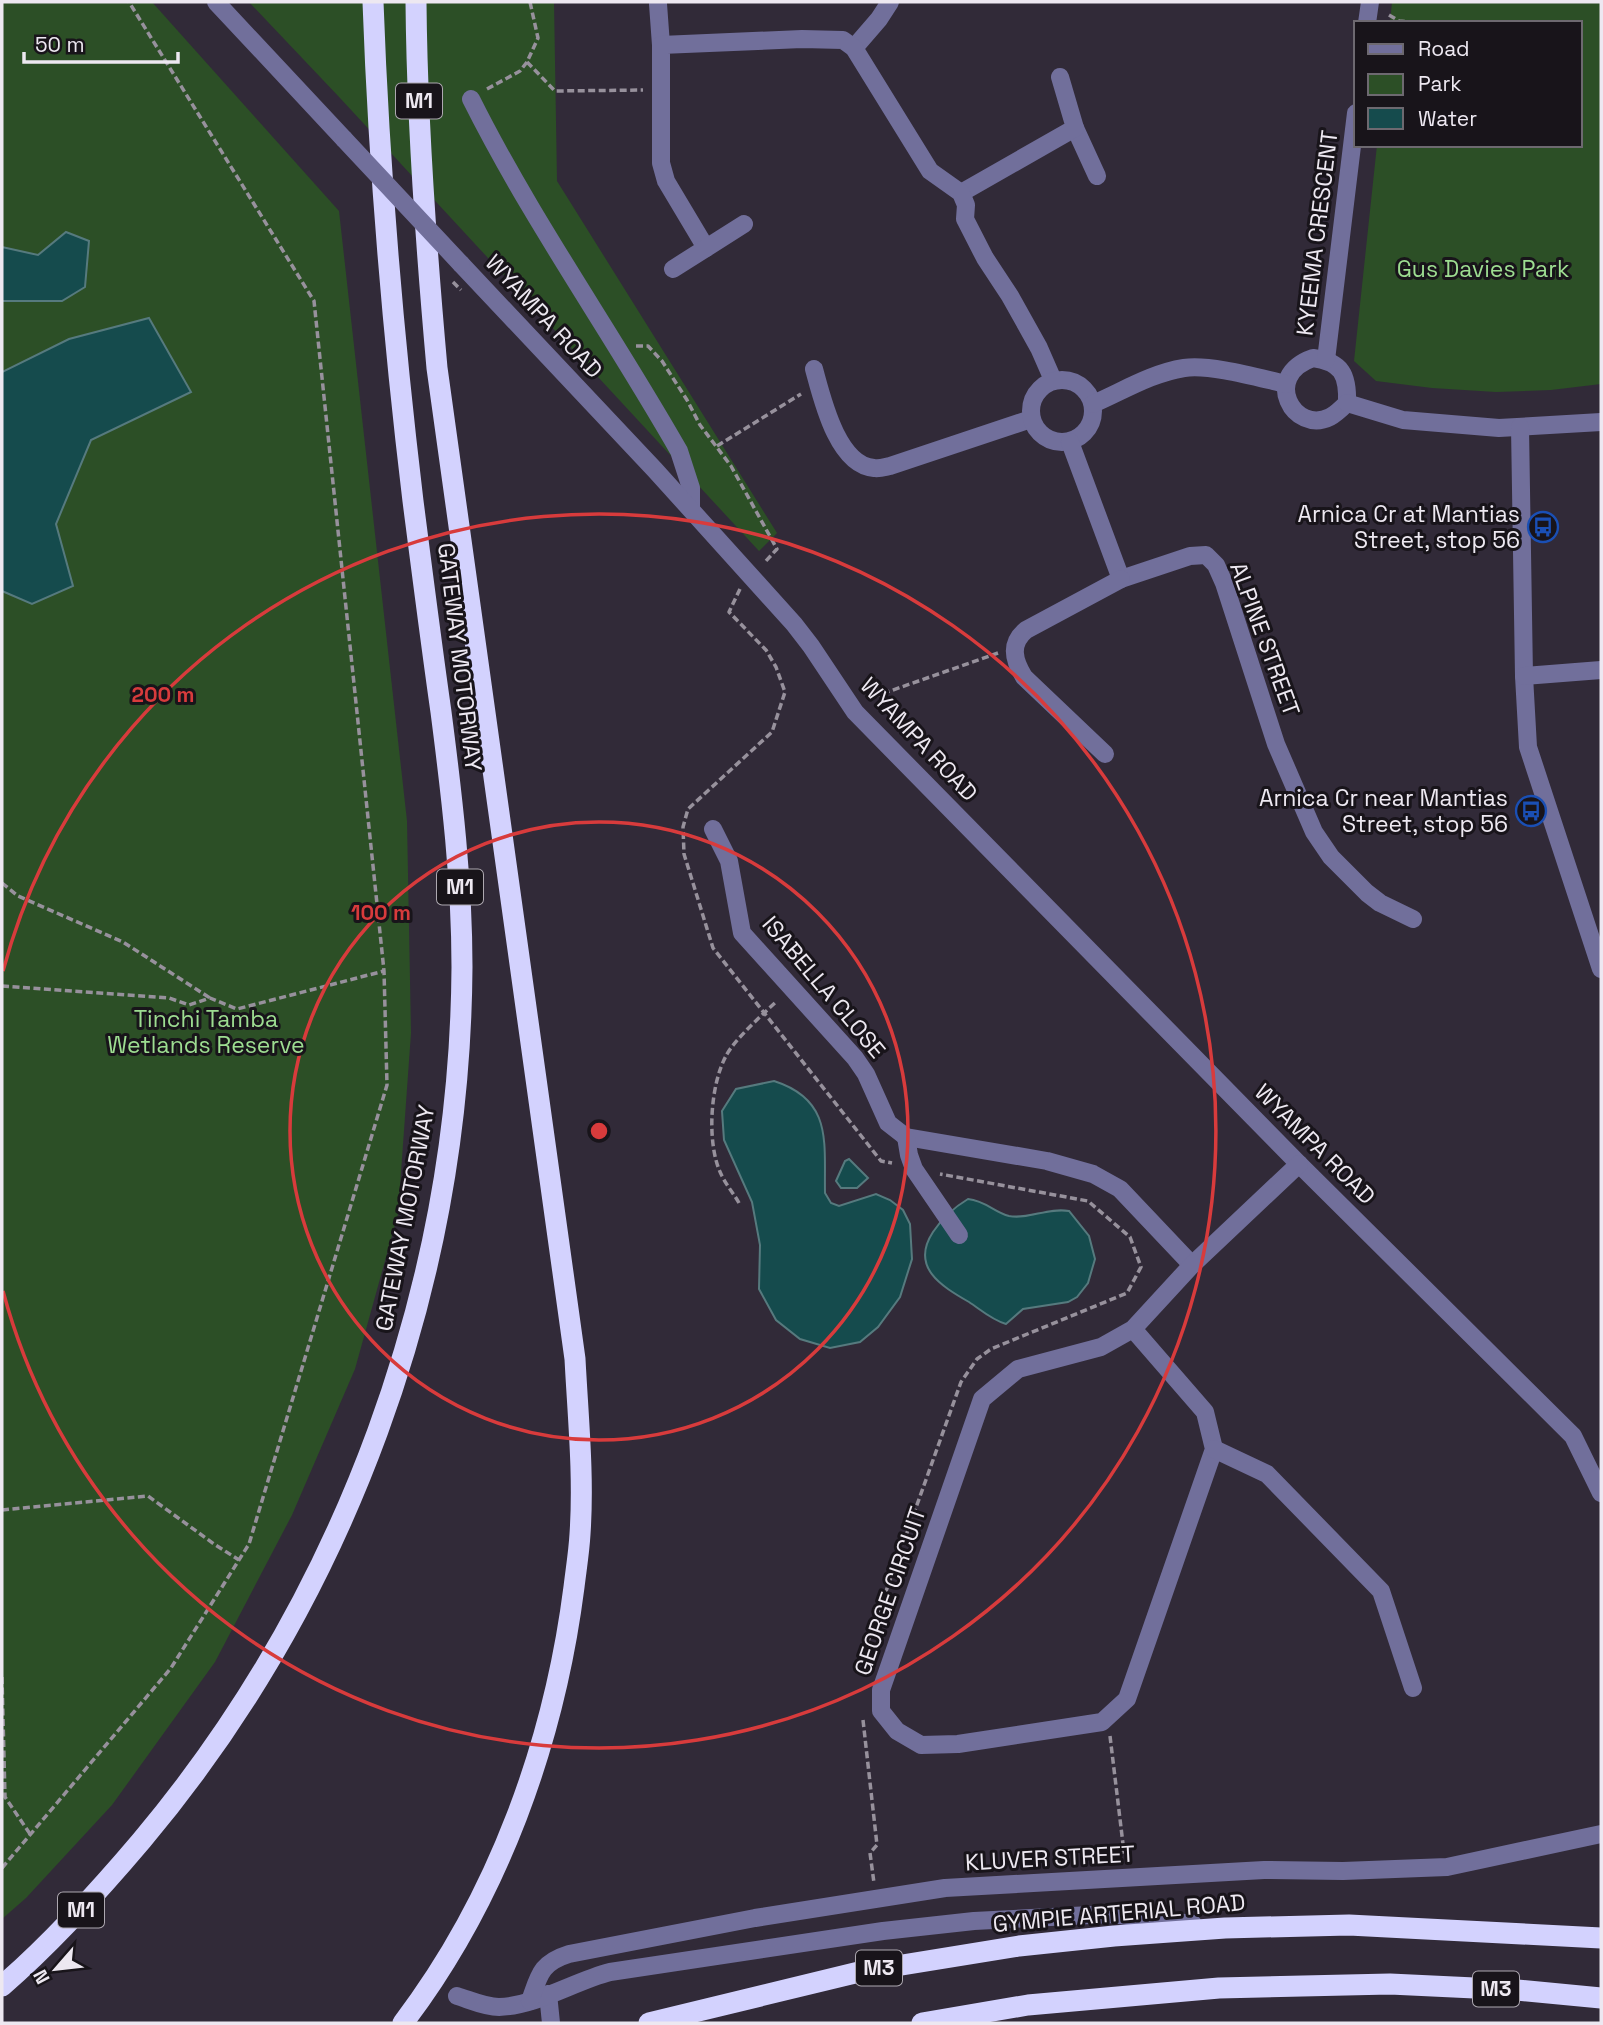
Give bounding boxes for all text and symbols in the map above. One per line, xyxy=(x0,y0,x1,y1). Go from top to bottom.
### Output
scale bar xyxy=(24,21,178,65)
legend xyxy=(1354,21,1582,147)
text: 50 m xyxy=(35,31,85,58)
text: Road xyxy=(1418,35,1470,62)
text: Park xyxy=(1418,70,1462,97)
road number: M1 xyxy=(396,84,442,119)
text: Water xyxy=(1418,105,1477,132)
street label: KYEEMA CRESCENT xyxy=(1290,129,1344,337)
street label: WYAMPA ROAD xyxy=(479,248,609,384)
park label: Gus Davies Park xyxy=(1397,254,1569,284)
place label: Arnica Cr at Mantias Street, stop 56 xyxy=(1298,499,1520,555)
bus stop icon: Arnica Cr at Mantias Street, stop 56 xyxy=(1526,510,1560,544)
street label: GATEWAY MOTORWAY xyxy=(431,541,489,773)
street label: ALPINE STREET xyxy=(1223,558,1307,720)
street label: WYAMPA ROAD xyxy=(854,671,984,807)
text: 200 m xyxy=(132,681,194,708)
place label: Arnica Cr near Mantias Street, stop 56 xyxy=(1259,783,1508,839)
bus stop icon: Arnica Cr near Mantias Street, stop 56 xyxy=(1514,794,1548,828)
road number: M1 xyxy=(437,870,483,904)
text: 100 m xyxy=(351,899,411,926)
street label: ISABELLA CLOSE xyxy=(756,910,892,1064)
park label: Tinchi Tamba Wetlands Reserve xyxy=(107,1004,305,1060)
street label: WYAMPA ROAD xyxy=(1248,1077,1382,1211)
street label: GATEWAY MOTORWAY xyxy=(368,1102,442,1334)
centre of rings xyxy=(587,1119,611,1143)
street label: GEORGE CIRCUIT xyxy=(847,1503,933,1679)
street label: KLUVER STREET xyxy=(964,1839,1136,1877)
street label: GYMPIE ARTERIAL ROAD xyxy=(991,1887,1247,1939)
road number: M1 xyxy=(58,1892,104,1927)
north arrow xyxy=(21,1934,91,2004)
road number: M3 xyxy=(856,1951,902,1986)
text: N xyxy=(27,1965,55,1988)
road number: M3 xyxy=(1473,1972,1519,2007)

